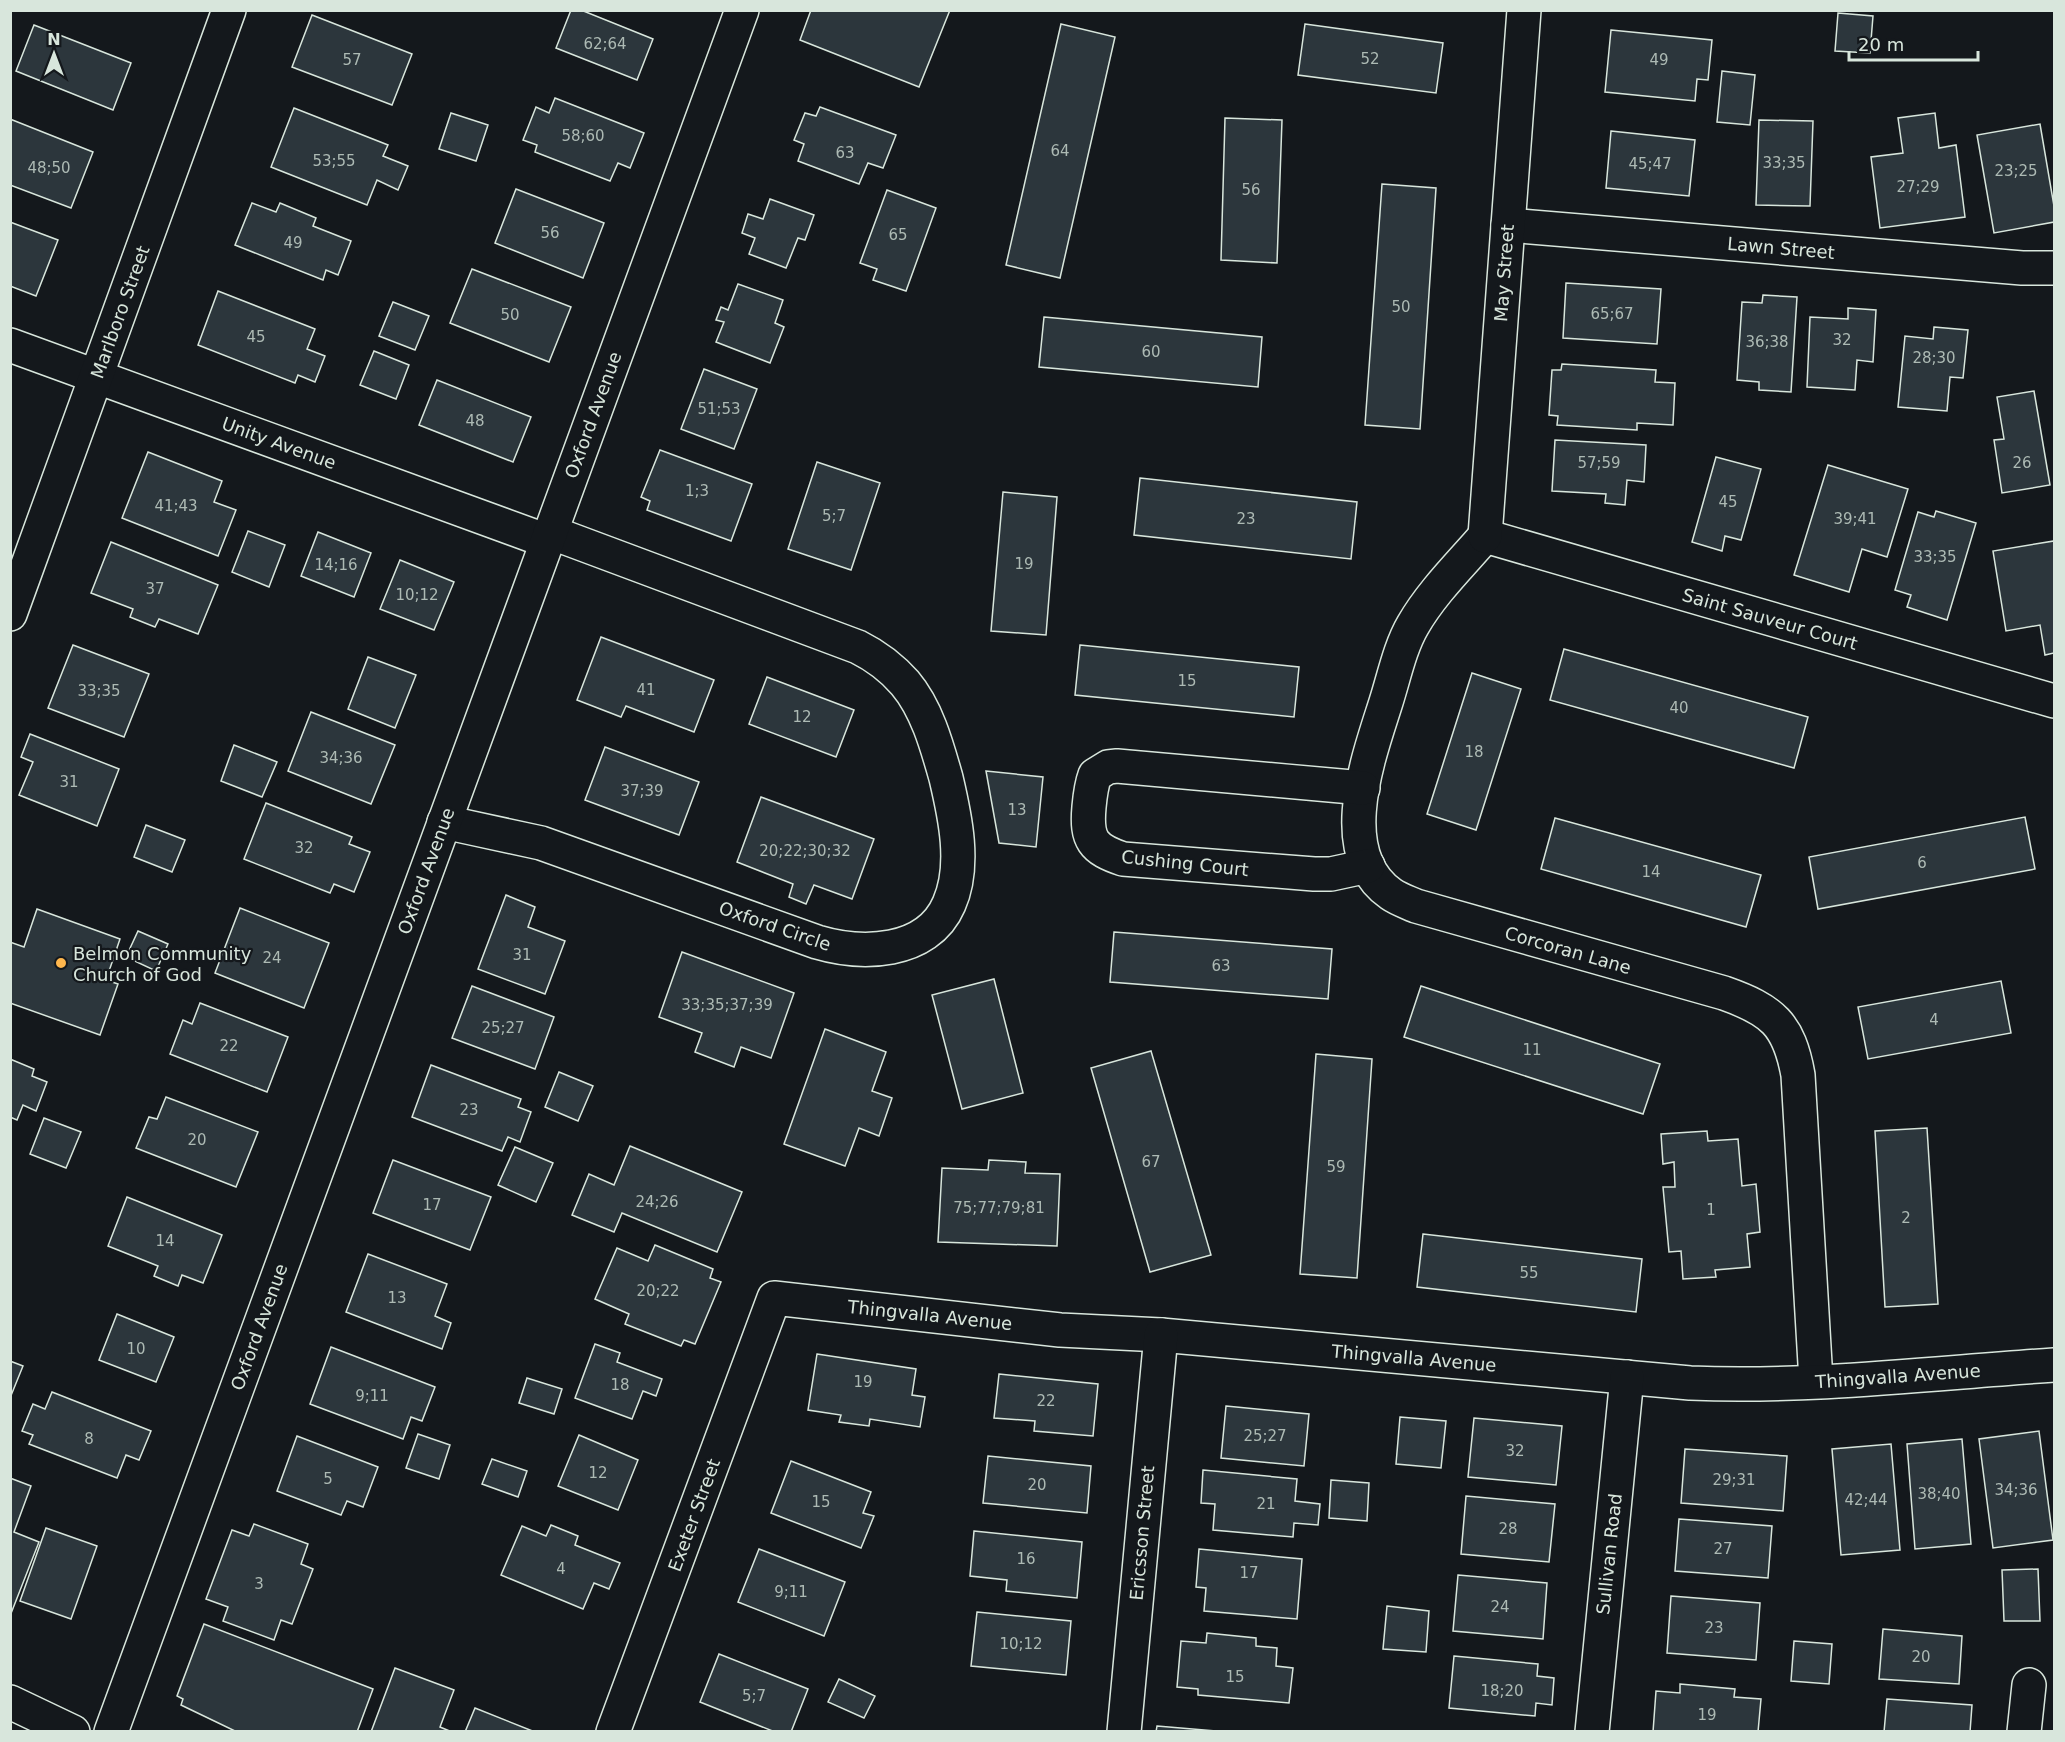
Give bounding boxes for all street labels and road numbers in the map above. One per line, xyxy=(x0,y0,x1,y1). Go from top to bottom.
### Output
street label: May Street xyxy=(1490,224,1518,322)
street label: Lawn Street xyxy=(1726,233,1836,263)
street label: Marlboro Street xyxy=(86,243,154,381)
street label: Oxford Avenue xyxy=(560,349,626,481)
street label: Unity Avenue xyxy=(219,413,339,473)
street label: Saint Sauveur Court xyxy=(1680,584,1860,654)
street label: Oxford Avenue xyxy=(393,805,459,937)
street label: Cushing Court xyxy=(1120,846,1250,880)
street label: Oxford Circle xyxy=(716,897,834,955)
street label: Corcoran Lane xyxy=(1502,922,1634,978)
street label: Oxford Avenue xyxy=(226,1261,292,1393)
street label: Thingvalla Avenue xyxy=(846,1296,1013,1334)
street label: Thingvalla Avenue xyxy=(1330,1340,1497,1376)
street label: Thingvalla Avenue xyxy=(1814,1360,1981,1392)
street label: Exeter Street xyxy=(664,1456,724,1574)
street label: Ericsson Street xyxy=(1126,1465,1158,1601)
street label: Sullivan Road xyxy=(1592,1492,1626,1616)

